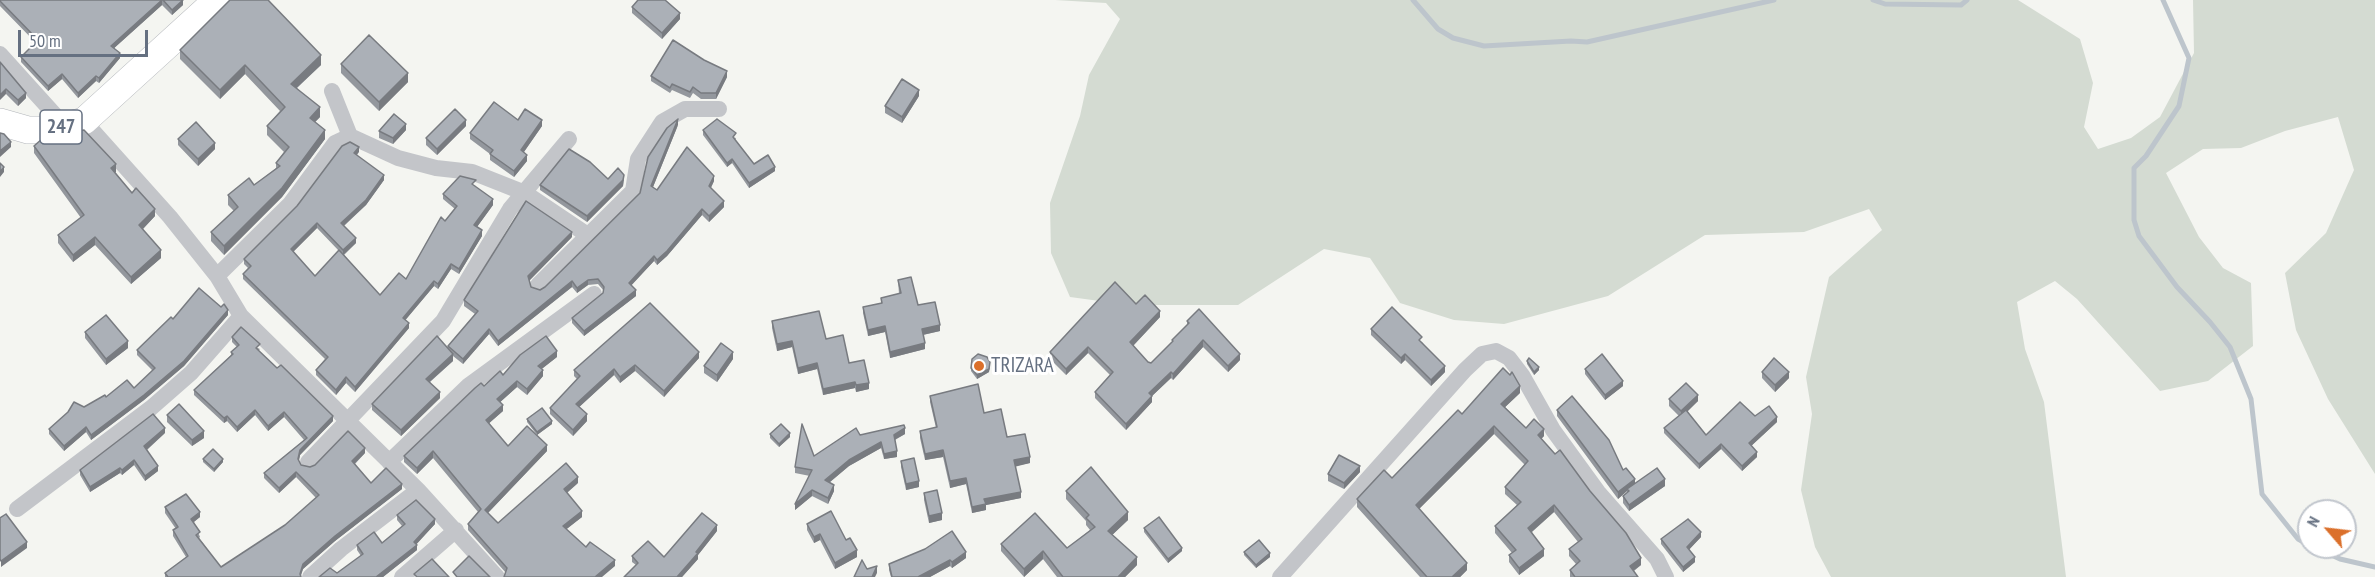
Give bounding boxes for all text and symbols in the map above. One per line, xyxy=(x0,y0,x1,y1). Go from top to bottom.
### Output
scale bar xyxy=(21,18,152,56)
text: 50 m xyxy=(29,29,61,52)
road number: 247 xyxy=(40,110,82,144)
place label: TRIZARA xyxy=(991,353,1054,379)
marker: TRIZARA xyxy=(972,359,986,373)
north arrow xyxy=(2297,499,2357,559)
text: N xyxy=(2302,513,2324,530)

